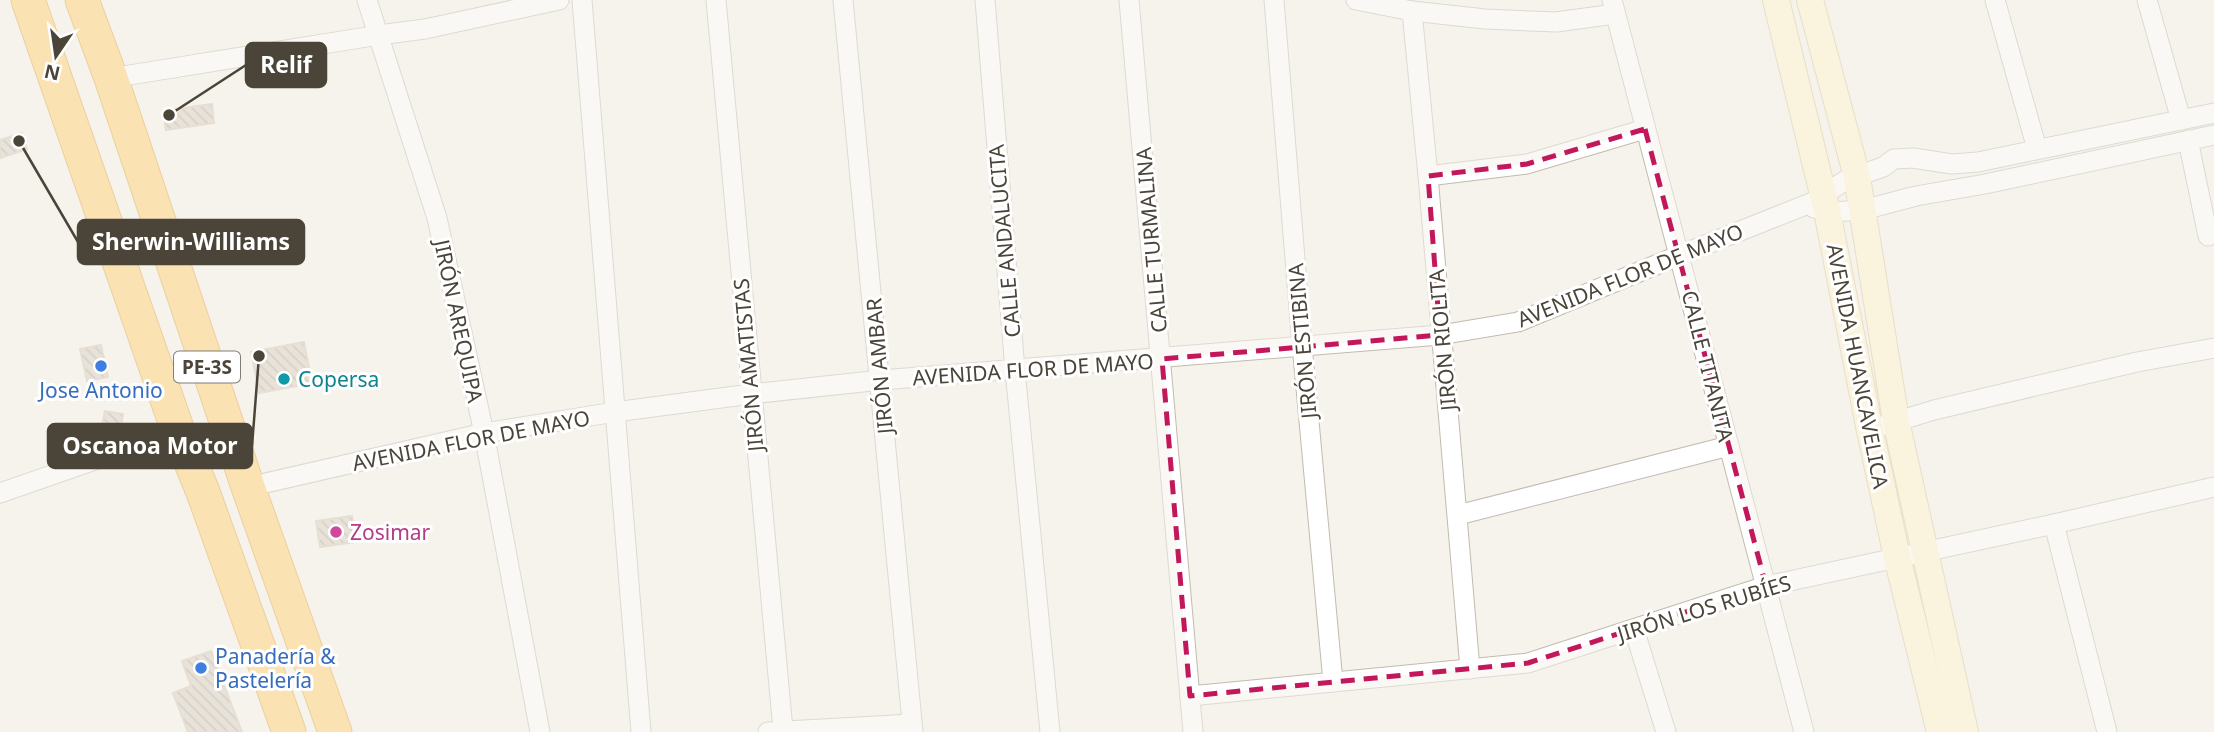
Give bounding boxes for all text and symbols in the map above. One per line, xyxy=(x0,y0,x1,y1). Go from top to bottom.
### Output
north arrow xyxy=(21,21,91,91)
callout: Relif xyxy=(246,43,326,87)
text: Relif xyxy=(260,48,313,80)
text: N xyxy=(42,58,63,87)
street label: CALLE ANDALUCITA xyxy=(982,143,1026,339)
street label: CALLE TURMALINA xyxy=(1129,146,1173,334)
street label: AVENIDA FLOR DE MAYO xyxy=(1513,217,1747,333)
callout: Sherwin-Williams xyxy=(78,220,304,264)
text: Sherwin-Williams xyxy=(92,225,290,257)
street label: JIRÓN AREQUIPA xyxy=(428,235,490,406)
street label: AVENIDA HUANCAVELICA xyxy=(1821,241,1896,491)
street label: JIRÓN ESTIBINA xyxy=(1281,262,1323,422)
street label: JIRÓN RIOLITA xyxy=(1422,267,1462,414)
street label: JIRÓN AMATISTAS xyxy=(726,277,770,455)
street label: CALLE TITANITA xyxy=(1676,287,1740,445)
street label: JIRÓN AMBAR xyxy=(859,297,899,437)
street label: AVENIDA FLOR DE MAYO xyxy=(911,347,1155,391)
road number: PE-3S xyxy=(174,352,240,382)
marker: Jose Antonio xyxy=(93,358,109,374)
place label: Copersa xyxy=(298,365,379,393)
marker: Copersa xyxy=(276,371,292,387)
place label: Jose Antonio xyxy=(37,376,163,404)
street label: AVENIDA FLOR DE MAYO xyxy=(350,403,592,477)
callout: Oscanoa Motor xyxy=(48,424,252,468)
text: Oscanoa Motor xyxy=(62,429,238,461)
place label: Zosimar xyxy=(350,518,431,546)
marker: Zosimar xyxy=(328,524,344,540)
street label: JIRÓN LOS RUBÍES xyxy=(1612,568,1794,648)
place label: Panadería & Pastelería xyxy=(215,642,336,694)
marker: Panadería & Pastelería xyxy=(193,660,209,676)

